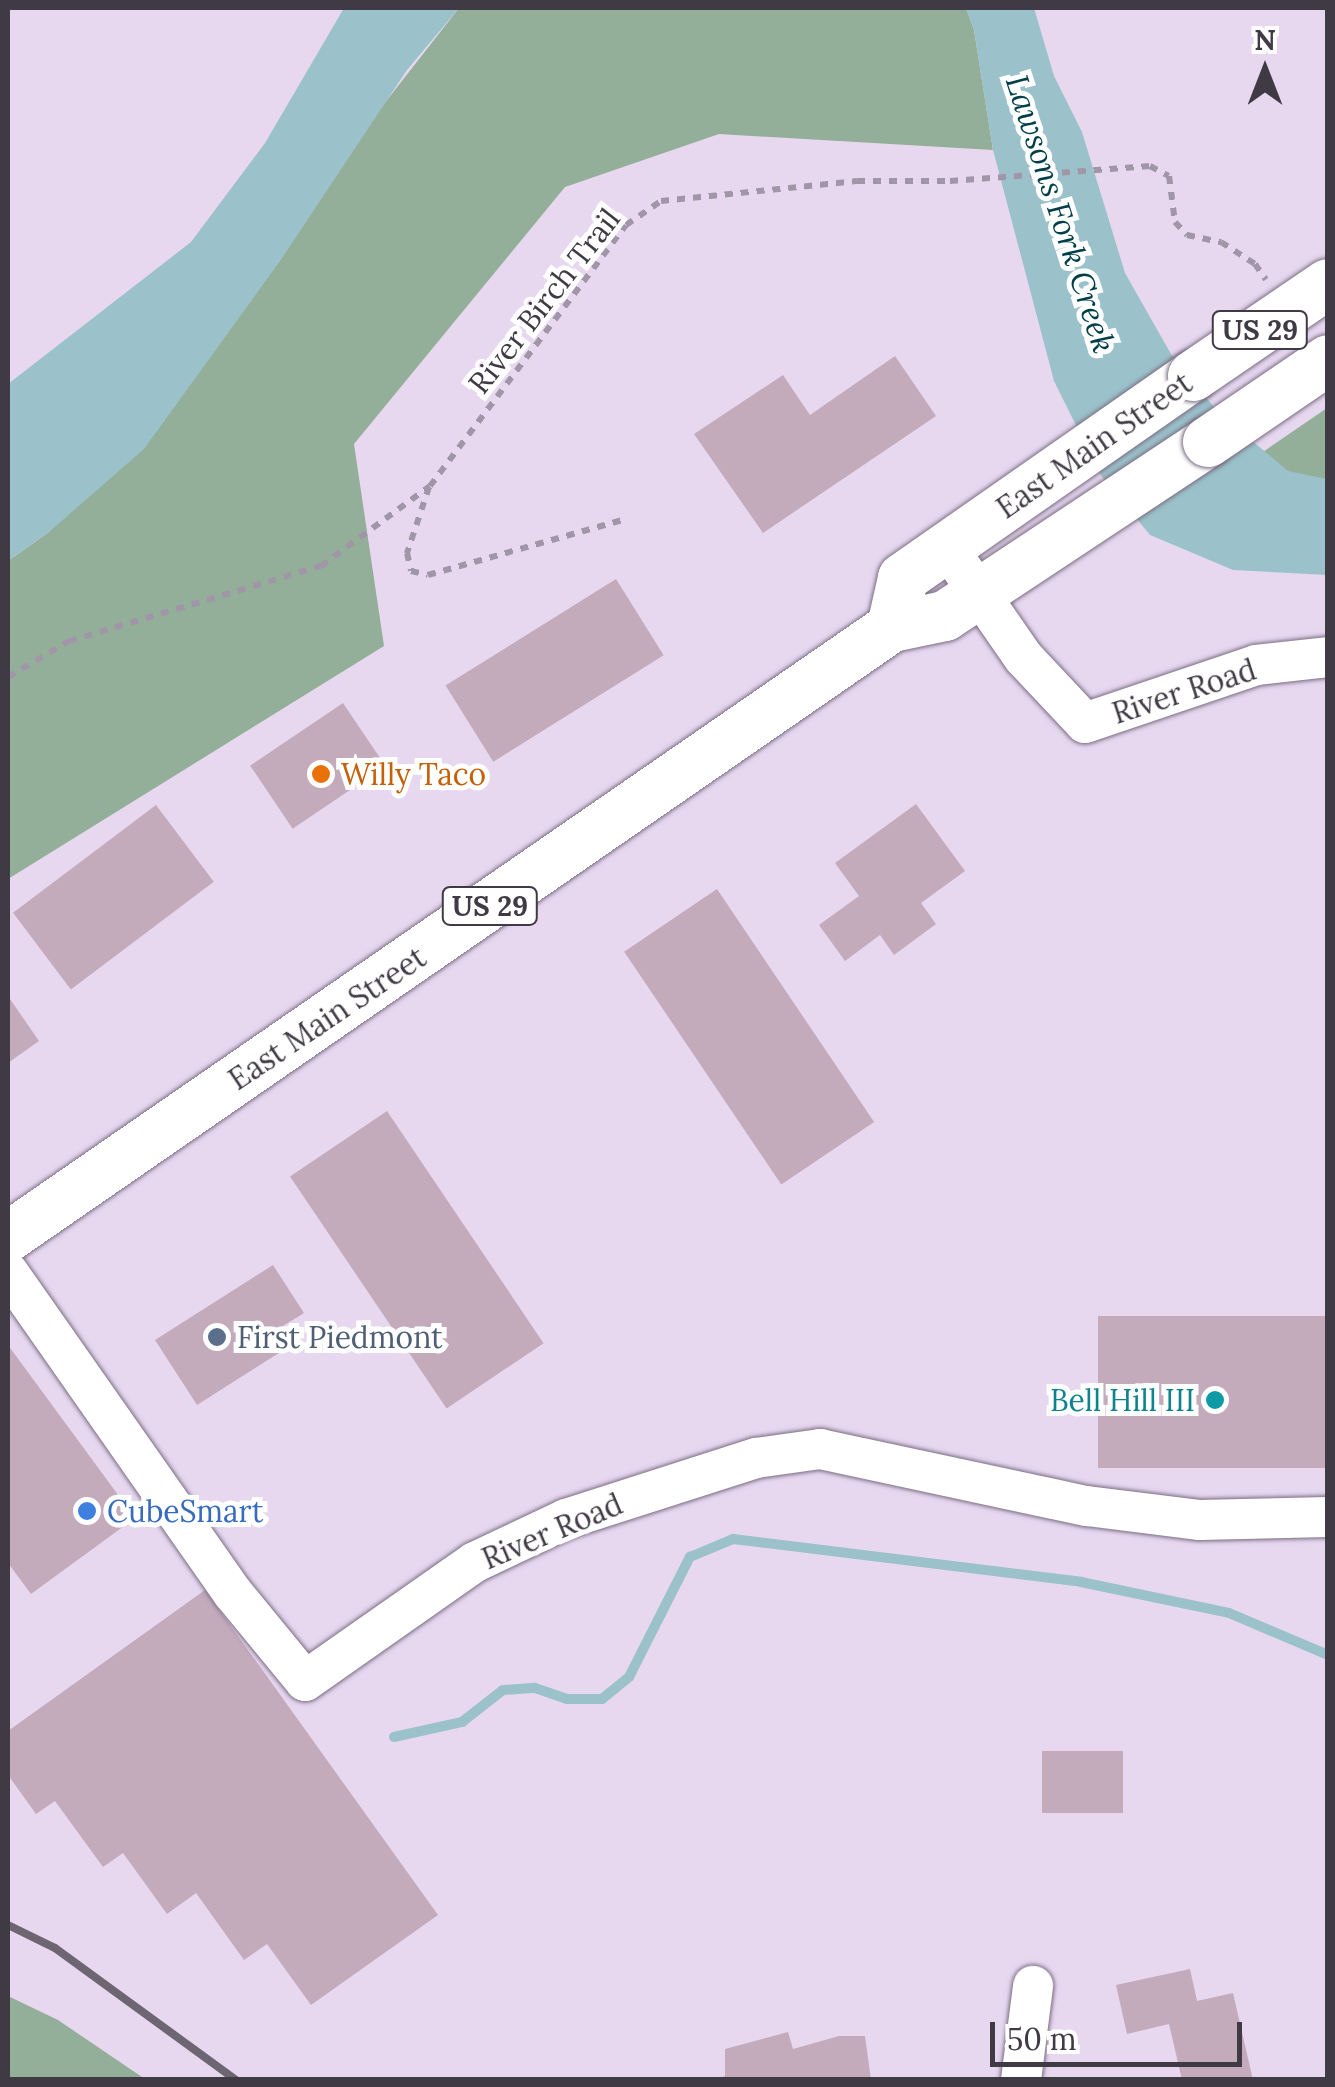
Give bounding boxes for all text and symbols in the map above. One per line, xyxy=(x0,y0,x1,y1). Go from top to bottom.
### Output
north arrow xyxy=(1215,20,1315,120)
text: N xyxy=(1254,22,1276,58)
water label: Lawsons Fork Creek xyxy=(997,70,1123,358)
street label: River Birch Trail xyxy=(461,201,627,401)
road number: US 29 xyxy=(1210,307,1310,353)
street label: East Main Street xyxy=(989,364,1199,526)
street label: River Road xyxy=(1108,651,1260,731)
place label: Willy Taco xyxy=(341,756,486,792)
marker: Willy Taco xyxy=(310,763,332,785)
road number: US 29 xyxy=(440,883,540,929)
street label: East Main Street xyxy=(222,939,432,1097)
place label: First Piedmont xyxy=(237,1319,443,1355)
marker: First Piedmont xyxy=(206,1326,228,1348)
place label: Bell Hill III xyxy=(1050,1382,1195,1418)
marker: Bell Hill III xyxy=(1204,1389,1226,1411)
street label: River Road xyxy=(476,1485,628,1577)
place label: CubeSmart xyxy=(107,1493,263,1529)
marker: CubeSmart xyxy=(76,1500,98,1522)
scale bar xyxy=(995,2002,1248,2064)
text: 50 m xyxy=(1007,2020,1077,2058)

